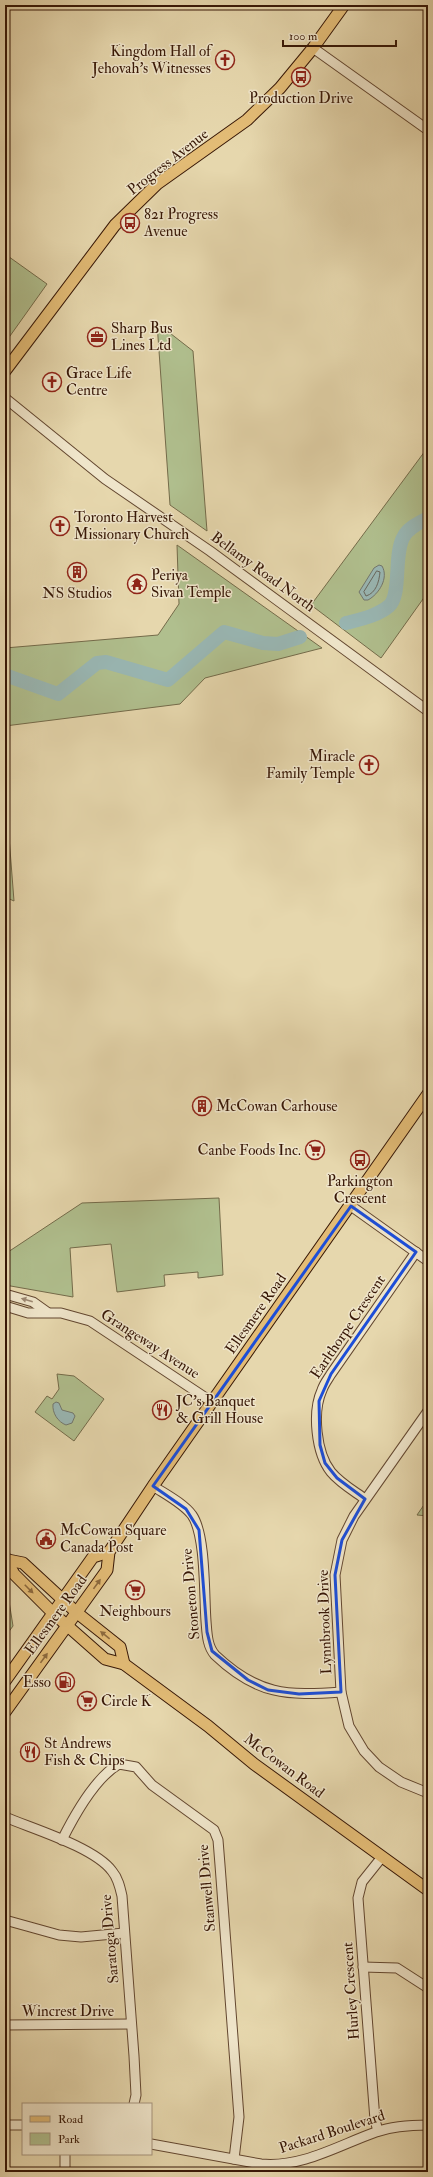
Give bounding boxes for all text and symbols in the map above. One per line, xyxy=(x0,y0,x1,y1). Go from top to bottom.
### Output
scale bar xyxy=(283,22,396,48)
text: 100 m xyxy=(289,29,318,44)
place label: Kingdom Hall of Jehovah's Witnesses xyxy=(91,42,213,79)
church icon: Kingdom Hall of Jehovah's Witnesses xyxy=(214,49,236,71)
bus stop icon: Production Drive xyxy=(290,66,312,88)
place label: Production Drive xyxy=(249,89,353,108)
street label: Progress Avenue xyxy=(124,125,212,199)
place label: 821 Progress Avenue xyxy=(143,205,218,241)
bus stop icon: 821 Progress Avenue xyxy=(119,212,141,234)
place label: Sharp Bus Lines Ltd xyxy=(111,319,172,355)
office icon: Sharp Bus Lines Ltd xyxy=(86,326,108,348)
place label: Grace Life Centre xyxy=(66,364,132,400)
church icon: Grace Life Centre xyxy=(41,371,63,393)
place label: Toronto Harvest Missionary Church xyxy=(74,508,189,544)
church icon: Toronto Harvest Missionary Church xyxy=(49,515,71,537)
street label: Bellamy Road North xyxy=(207,528,319,616)
building icon: NS Studios xyxy=(66,561,88,583)
place label: Periya Sivan Temple xyxy=(151,566,231,603)
temple icon: Periya Sivan Temple xyxy=(126,573,148,595)
place label: NS Studios xyxy=(42,584,112,603)
place label: Miracle Family Temple xyxy=(266,747,355,784)
church icon: Miracle Family Temple xyxy=(358,754,380,776)
building icon: McCowan Carhouse xyxy=(191,1095,213,1117)
place label: McCowan Carhouse xyxy=(216,1097,338,1116)
supermarket icon: Canbe Foods Inc. xyxy=(304,1139,326,1161)
place label: Canbe Foods Inc. xyxy=(198,1141,301,1160)
bus stop icon: Parkington Crescent xyxy=(349,1149,371,1171)
place label: Parkington Crescent xyxy=(327,1172,393,1208)
street label: Ellesmere Road xyxy=(221,1270,291,1358)
street label: Earlthorpe Crescent xyxy=(306,1271,391,1383)
one-way arrow xyxy=(21,1297,33,1303)
street label: Grangeway Avenue xyxy=(97,1305,203,1383)
place label: JC’s Banquet & Grill House xyxy=(175,1392,263,1428)
restaurant icon: JC’s Banquet & Grill House xyxy=(151,1399,173,1421)
place label: McCowan Square Canada Post xyxy=(60,1521,167,1557)
public building icon: McCowan Square Canada Post xyxy=(35,1528,57,1550)
street label: Stoneton Drive xyxy=(178,1548,204,1640)
street label: Lynnbrook Drive xyxy=(314,1569,336,1675)
street label: Ellesmere Road xyxy=(21,1571,92,1659)
one-way arrow xyxy=(93,1579,101,1589)
supermarket icon: Neighbours xyxy=(124,1579,146,1601)
one-way arrow xyxy=(24,1584,34,1594)
place label: Neighbours xyxy=(99,1602,171,1621)
one-way arrow xyxy=(99,1631,110,1640)
one-way arrow xyxy=(40,1652,48,1663)
fuel station icon: Esso xyxy=(54,1671,76,1693)
place label: Esso xyxy=(23,1673,51,1692)
supermarket icon: Circle K xyxy=(76,1690,98,1712)
place label: Circle K xyxy=(101,1692,152,1711)
street label: McCowan Road xyxy=(240,1730,329,1803)
place label: St Andrews Fish & Chips xyxy=(44,1734,125,1771)
restaurant icon: St Andrews Fish & Chips xyxy=(19,1741,41,1763)
street label: Stanwell Drive xyxy=(194,1844,220,1932)
street label: Saratoga Drive xyxy=(97,1894,123,1984)
street label: Hurley Crescent xyxy=(338,1941,364,2040)
street label: Wincrest Drive xyxy=(21,2002,114,2021)
legend xyxy=(22,2103,152,2155)
street label: Packard Boulevard xyxy=(277,2106,388,2158)
text: Road xyxy=(58,2112,83,2127)
text: Park xyxy=(58,2132,80,2147)

